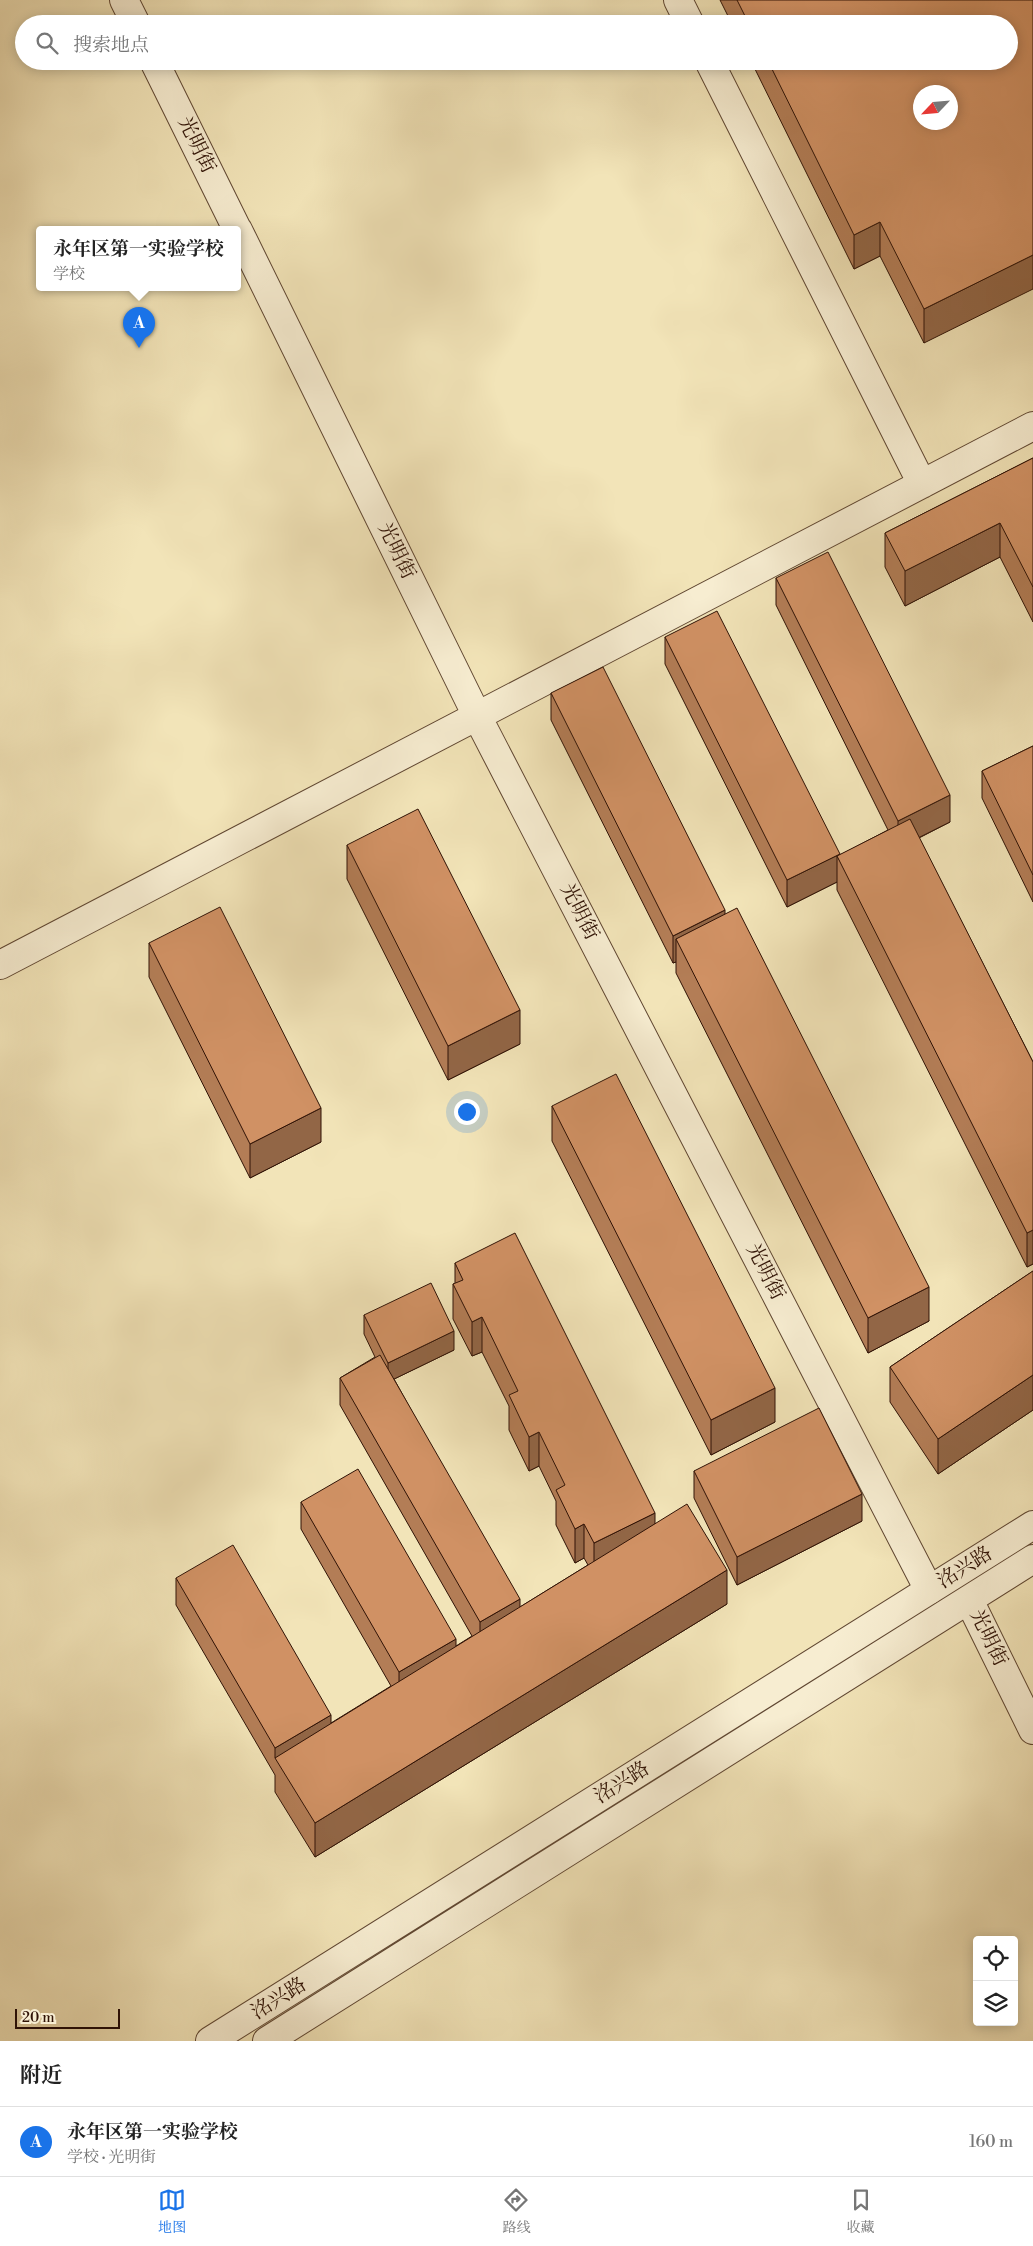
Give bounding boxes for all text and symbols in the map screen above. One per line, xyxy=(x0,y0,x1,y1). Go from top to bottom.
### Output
search box xyxy=(15,15,1018,70)
icon: search xyxy=(33,29,61,57)
text: 搜索地点 xyxy=(73,33,149,57)
north arrow xyxy=(913,85,958,130)
street label: 光明街 xyxy=(172,113,220,177)
popup xyxy=(36,226,241,291)
text: 永年区第一实验学校 xyxy=(53,237,224,261)
text: 学校 xyxy=(53,264,85,284)
pin: A xyxy=(123,307,155,348)
street label: 光明街 xyxy=(372,519,420,583)
street label: 光明街 xyxy=(554,880,604,944)
your location xyxy=(454,1099,480,1125)
street label: 光明街 xyxy=(740,1240,790,1304)
street label: 洺兴路 xyxy=(933,1542,997,1594)
street label: 光明街 xyxy=(964,1606,1012,1670)
street label: 洺兴路 xyxy=(590,1757,654,1809)
map controls xyxy=(973,1936,1018,2026)
button: locate xyxy=(973,1936,1018,1981)
street label: 洺兴路 xyxy=(247,1973,311,2025)
button: layers xyxy=(973,1981,1018,2026)
scale bar xyxy=(15,2006,120,2029)
text: 20 m xyxy=(22,2009,54,2027)
text: 附近 xyxy=(20,2063,62,2089)
text: 永年区第一实验学校 xyxy=(67,2120,238,2144)
text: A xyxy=(30,2132,42,2152)
text: 160 m xyxy=(969,2132,1013,2152)
text: 学校 · 光明街 xyxy=(67,2147,156,2167)
tab: 地图 xyxy=(158,2186,186,2237)
tab: 路线 xyxy=(502,2186,530,2237)
tab: 收藏 xyxy=(847,2186,875,2237)

